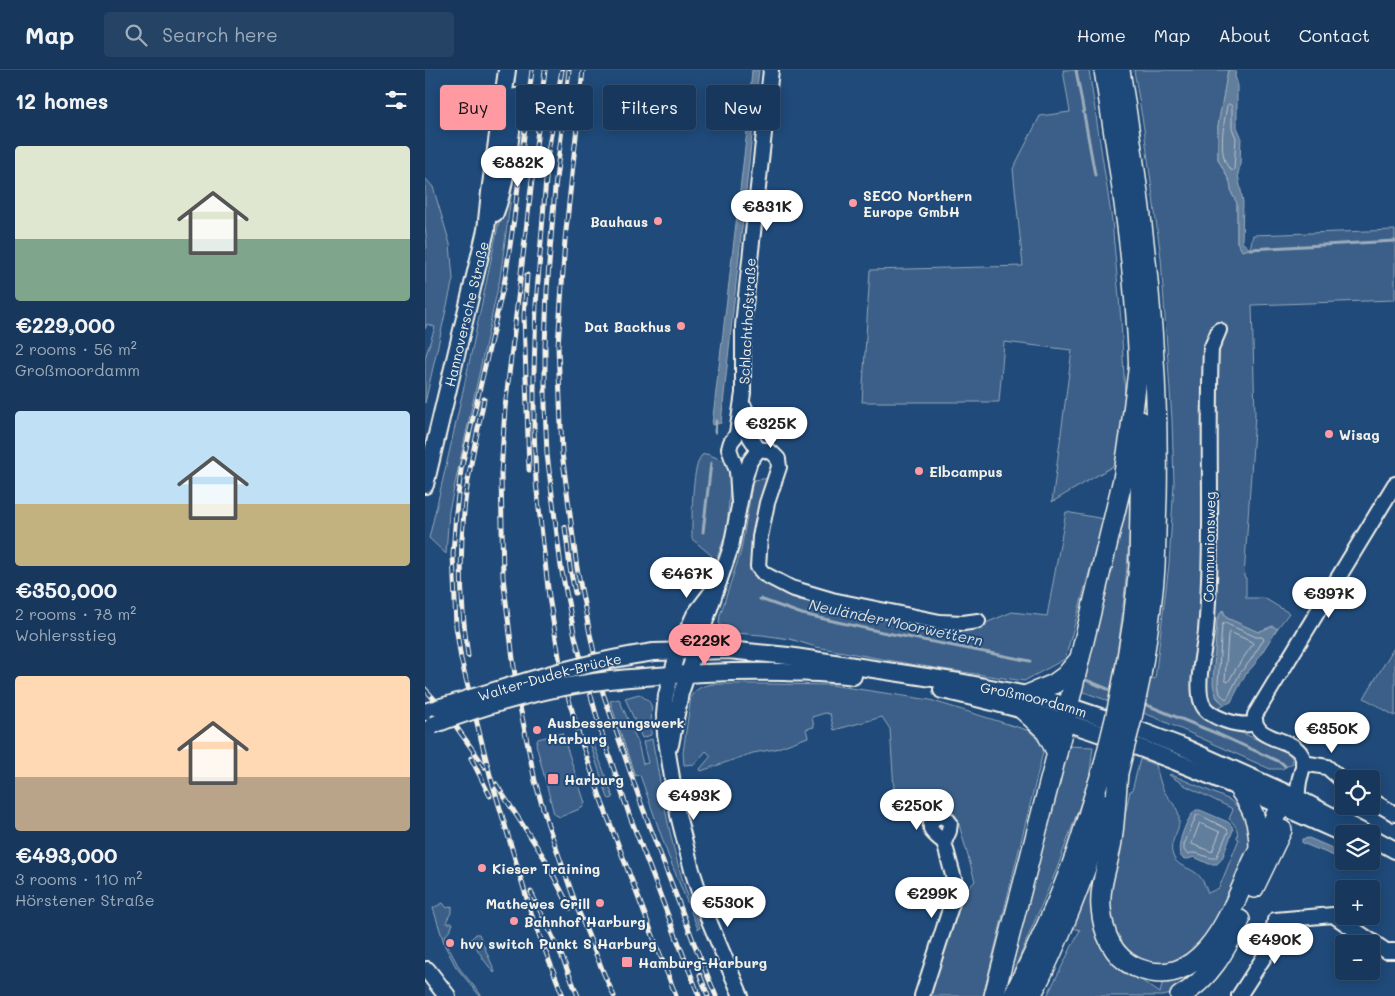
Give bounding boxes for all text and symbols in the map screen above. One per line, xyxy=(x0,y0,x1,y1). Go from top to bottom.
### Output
search box xyxy=(104,12,454,57)
text: Map xyxy=(25,19,74,50)
icon: search xyxy=(122,21,150,49)
text: Search here xyxy=(162,22,278,47)
text: Home xyxy=(1077,23,1126,47)
text: Map xyxy=(1154,23,1190,47)
text: About xyxy=(1218,23,1271,47)
text: Contact xyxy=(1299,23,1370,47)
chip: Buy xyxy=(440,85,506,130)
chip: Rent xyxy=(516,85,593,130)
chip: Filters xyxy=(603,85,696,130)
chip: New xyxy=(706,85,780,130)
icon: filters xyxy=(382,86,410,114)
text: 12 homes xyxy=(15,87,108,114)
pin: €882K xyxy=(483,146,553,188)
text: €882K xyxy=(492,151,544,172)
icon: home xyxy=(168,178,258,268)
place label: SECO Northern Europe GmbH xyxy=(863,186,972,221)
pin: €831K xyxy=(732,190,802,232)
text: €831K xyxy=(742,195,792,216)
marker: SECO Northern Europe GmbH xyxy=(847,197,859,209)
place label: Bauhaus xyxy=(590,212,648,231)
marker: Bauhaus xyxy=(652,215,664,227)
street label: Hannoversche Straße xyxy=(439,239,493,389)
street label: Schlachthofstraße xyxy=(734,257,760,385)
text: €229,000 xyxy=(15,311,115,338)
place label: Dat Backhus xyxy=(584,317,671,336)
marker: Dat Backhus xyxy=(675,320,687,332)
text: 2 rooms · 56 m² xyxy=(15,338,137,359)
text: Großmoordamm xyxy=(15,359,140,380)
pin: €325K xyxy=(736,406,806,449)
text: €325K xyxy=(745,412,797,433)
place label: Wisag xyxy=(1339,425,1380,444)
marker: Wisag xyxy=(1323,428,1335,440)
icon: home xyxy=(168,443,258,533)
place label: Elbcampus xyxy=(929,462,1003,481)
marker: Elbcampus xyxy=(913,465,925,477)
street label: Communionsweg xyxy=(1199,491,1219,603)
pin: €467K xyxy=(652,556,722,599)
text: €467K xyxy=(661,562,713,583)
text: €350,000 xyxy=(15,576,117,603)
pin: €397K xyxy=(1294,576,1364,619)
text: €397K xyxy=(1303,582,1355,603)
water label: Neuländer Moorwettern xyxy=(807,594,985,650)
text: 2 rooms · 78 m² xyxy=(15,603,136,624)
text: Wohlersstieg xyxy=(15,624,116,645)
pin: €229K xyxy=(670,624,740,666)
text: €229K xyxy=(679,629,731,650)
street label: Walter-Dudek-Brücke xyxy=(475,648,623,705)
street label: Großmoordamm xyxy=(979,677,1090,721)
icon: home xyxy=(168,708,258,798)
pin: €350K xyxy=(1297,712,1367,754)
place label: Ausbesserungswerk Harburg xyxy=(547,713,684,748)
text: €350K xyxy=(1306,717,1358,738)
marker: Ausbesserungswerk Harburg xyxy=(531,724,543,736)
place label: Harburg xyxy=(564,770,624,789)
map controls xyxy=(1335,770,1380,980)
button: locate xyxy=(1335,770,1380,815)
marker: Harburg xyxy=(546,772,560,786)
pin: €493K xyxy=(659,778,729,821)
text: €493K xyxy=(668,784,720,805)
pin: €250K xyxy=(882,788,952,831)
text: €250K xyxy=(891,794,943,815)
button: layers xyxy=(1335,825,1380,870)
text: €493,000 xyxy=(15,841,118,868)
place label: Kieser Training xyxy=(492,859,600,878)
marker: Kieser Training xyxy=(476,862,488,874)
text: 3 rooms · 110 m² xyxy=(15,868,142,889)
pin: €299K xyxy=(897,876,967,919)
button: + xyxy=(1335,880,1380,925)
text: €299K xyxy=(906,882,958,903)
pin: €530K xyxy=(693,886,763,928)
text: Hörstener Straße xyxy=(15,889,155,910)
text: €530K xyxy=(702,891,754,912)
place label: Mathewes Grill xyxy=(486,894,590,913)
marker: Mathewes Grill xyxy=(594,897,606,909)
place label: Bahnhof Harburg xyxy=(524,912,646,931)
marker: Bahnhof Harburg xyxy=(508,915,520,927)
pin: €490K xyxy=(1240,922,1310,965)
text: €490K xyxy=(1248,928,1302,949)
place label: hvv switch Punkt S Harburg xyxy=(460,934,657,953)
button: − xyxy=(1335,935,1380,980)
marker: hvv switch Punkt S Harburg xyxy=(444,937,456,949)
place label: Hamburg-Harburg xyxy=(638,953,767,972)
marker: Hamburg-Harburg xyxy=(620,955,634,969)

